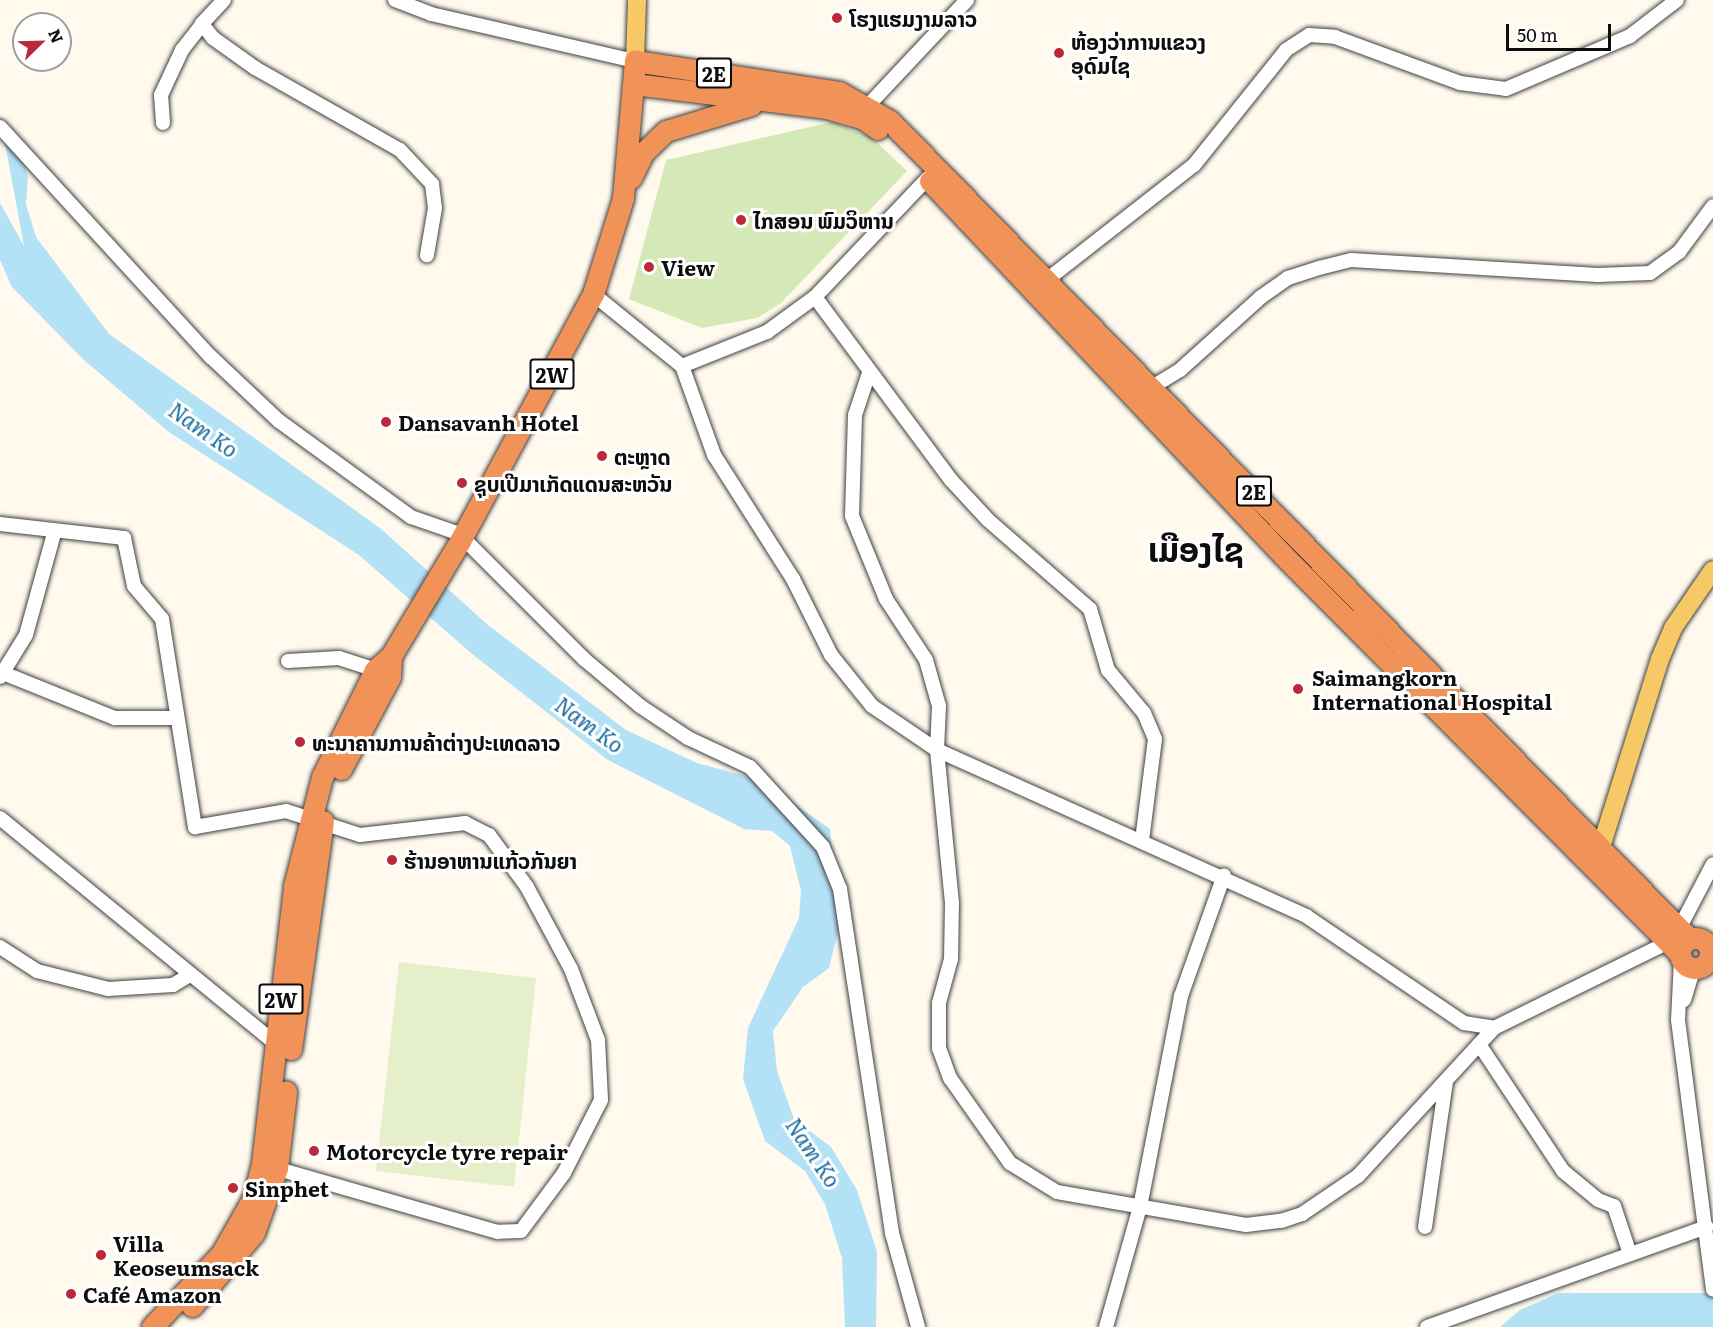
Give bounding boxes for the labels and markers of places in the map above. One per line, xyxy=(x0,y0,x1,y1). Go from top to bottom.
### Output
place label: ໂຮງແຮມງາມລາວ xyxy=(849,5,977,31)
marker: ໂຮງແຮມງາມລາວ xyxy=(830,11,844,25)
place label: ຫ້ອງວ່າການແຂວງ ອຸດົມໄຊ xyxy=(1071,28,1206,78)
marker: ຫ້ອງວ່າການແຂວງ ອຸດົມໄຊ xyxy=(1052,46,1066,60)
place label: ໄກສອນ ພົມວິຫານ xyxy=(753,207,894,233)
marker: ໄກສອນ ພົມວິຫານ xyxy=(734,213,748,227)
place label: View xyxy=(661,254,715,280)
marker: View xyxy=(642,260,656,274)
place label: Dansavanh Hotel xyxy=(398,409,579,435)
marker: Dansavanh Hotel xyxy=(379,415,393,429)
place label: ຕະຫຼາດ xyxy=(614,443,671,469)
marker: ຕະຫຼາດ xyxy=(595,449,609,463)
place label: ຊຸບເປີມາເກັດແດນສະຫວັນ xyxy=(474,470,672,496)
marker: ຊຸບເປີມາເກັດແດນສະຫວັນ xyxy=(455,476,469,490)
place label: Saimangkorn International Hospital xyxy=(1312,664,1552,714)
marker: Saimangkorn International Hospital xyxy=(1289,680,1307,698)
place label: ທະນາຄານການຄ້າຕ່າງປະເທດລາວ xyxy=(312,729,561,755)
marker: ທະນາຄານການຄ້າຕ່າງປະເທດລາວ xyxy=(293,735,307,749)
place label: ຮ້ານອາຫານແກ້ວກັນຍາ xyxy=(404,847,577,873)
marker: ຮ້ານອາຫານແກ້ວກັນຍາ xyxy=(385,853,399,867)
place label: Motorcycle tyre repair xyxy=(326,1138,568,1164)
marker: Motorcycle tyre repair xyxy=(307,1144,321,1158)
place label: Sinphet xyxy=(245,1175,329,1201)
marker: Sinphet xyxy=(226,1181,240,1195)
place label: Villa Keoseumsack xyxy=(113,1230,259,1280)
marker: Villa Keoseumsack xyxy=(94,1248,108,1262)
place label: Café Amazon xyxy=(83,1281,222,1307)
marker: Café Amazon xyxy=(64,1287,78,1301)

